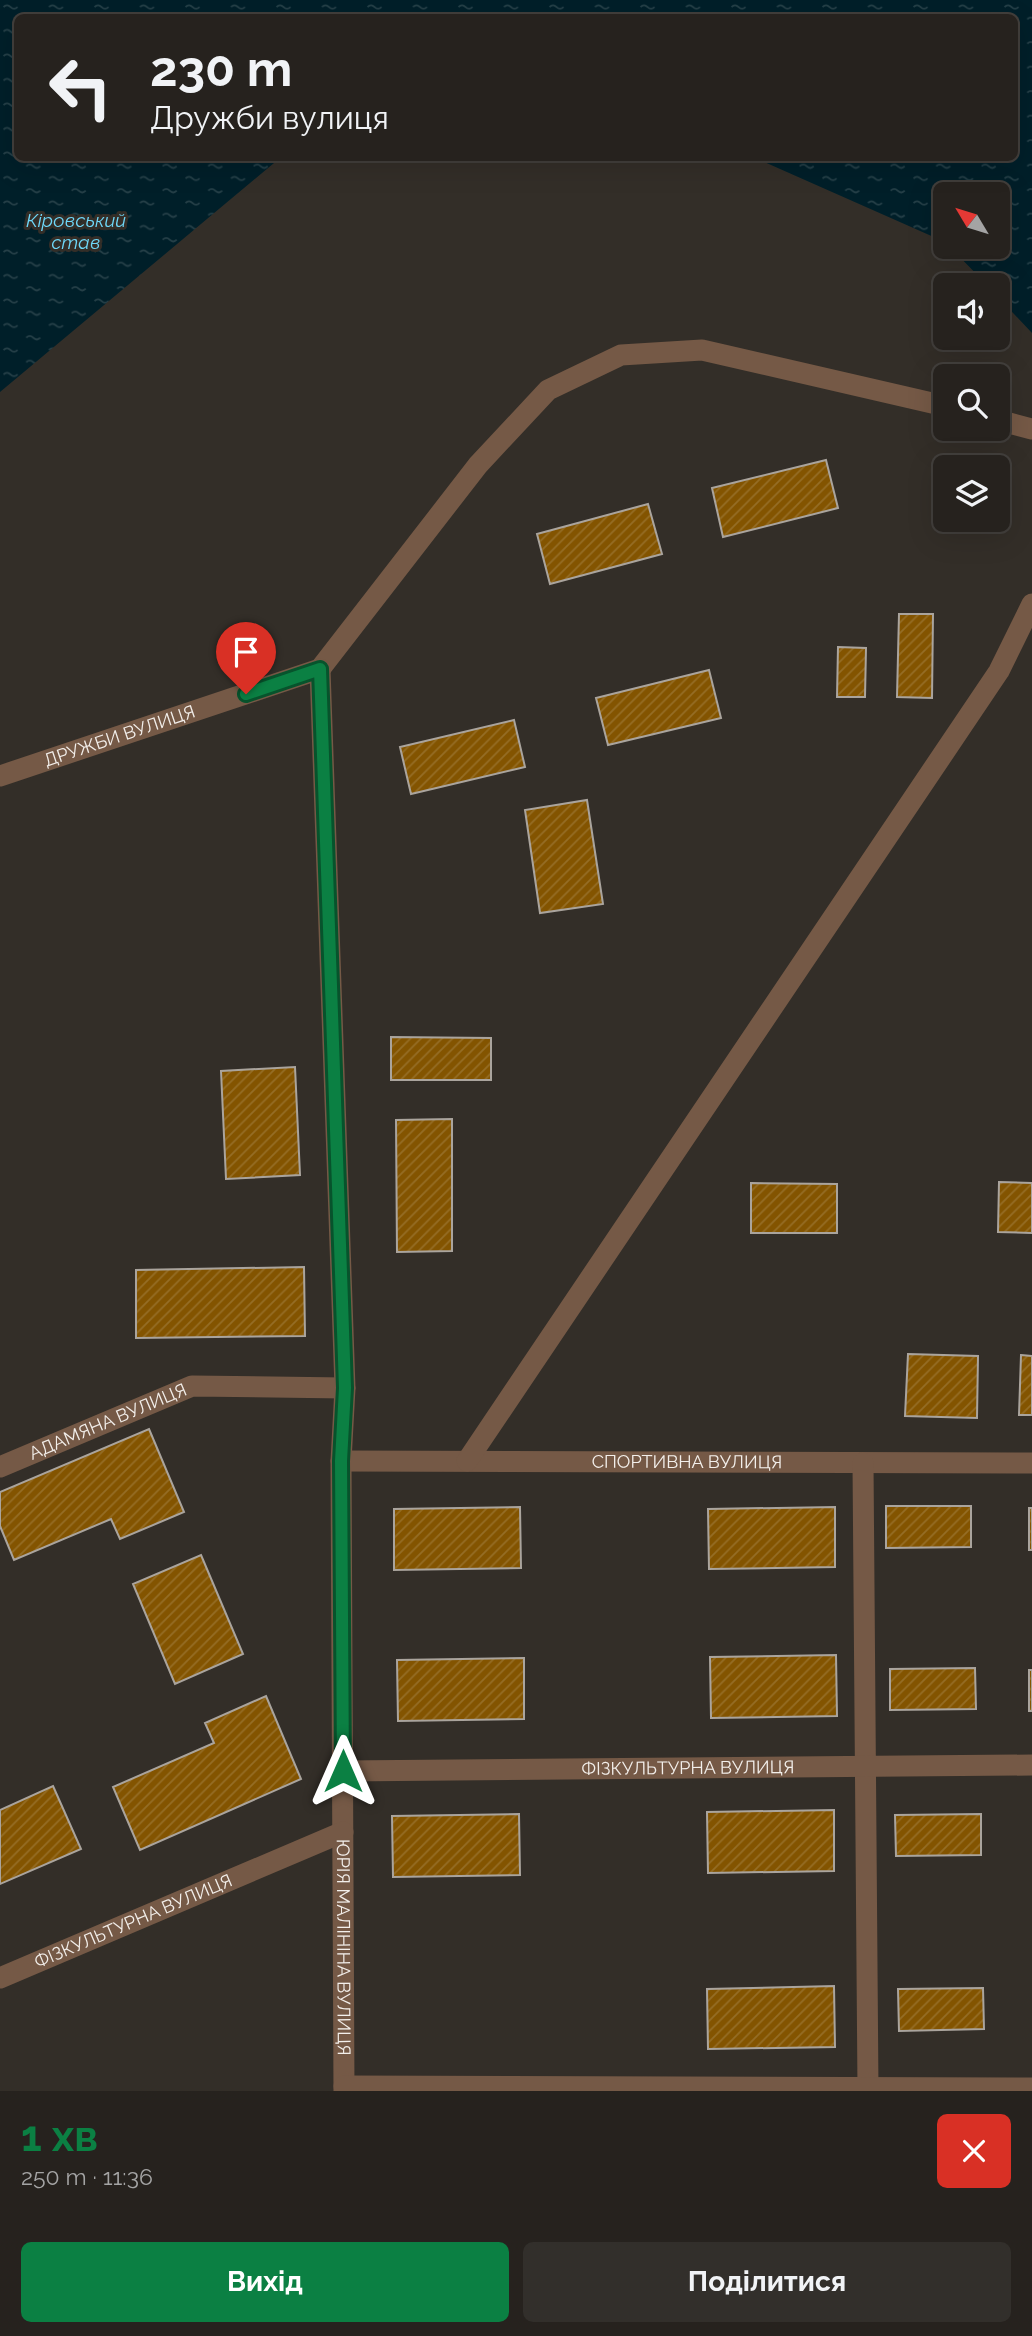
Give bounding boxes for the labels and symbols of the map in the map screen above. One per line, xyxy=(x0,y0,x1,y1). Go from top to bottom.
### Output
north arrow xyxy=(933,182,1010,259)
water label: Кіровський став xyxy=(26,209,126,253)
pin xyxy=(216,622,276,694)
street label: ДРУЖБИ ВУЛИЦЯ xyxy=(41,701,198,771)
street label: АДАМЯНА ВУЛИЦЯ xyxy=(26,1379,190,1464)
street label: СПОРТИВНА ВУЛИЦЯ xyxy=(592,1451,782,1472)
position arrow xyxy=(306,1734,380,1808)
street label: ФIЗКУЛЬТУРНА ВУЛИЦЯ xyxy=(581,1756,794,1779)
street label: ЮРІЯ МАЛІНІНА ВУЛИЦЯ xyxy=(333,1839,355,2056)
street label: ФIЗКУЛЬТУРНА ВУЛИЦЯ xyxy=(31,1869,235,1972)

